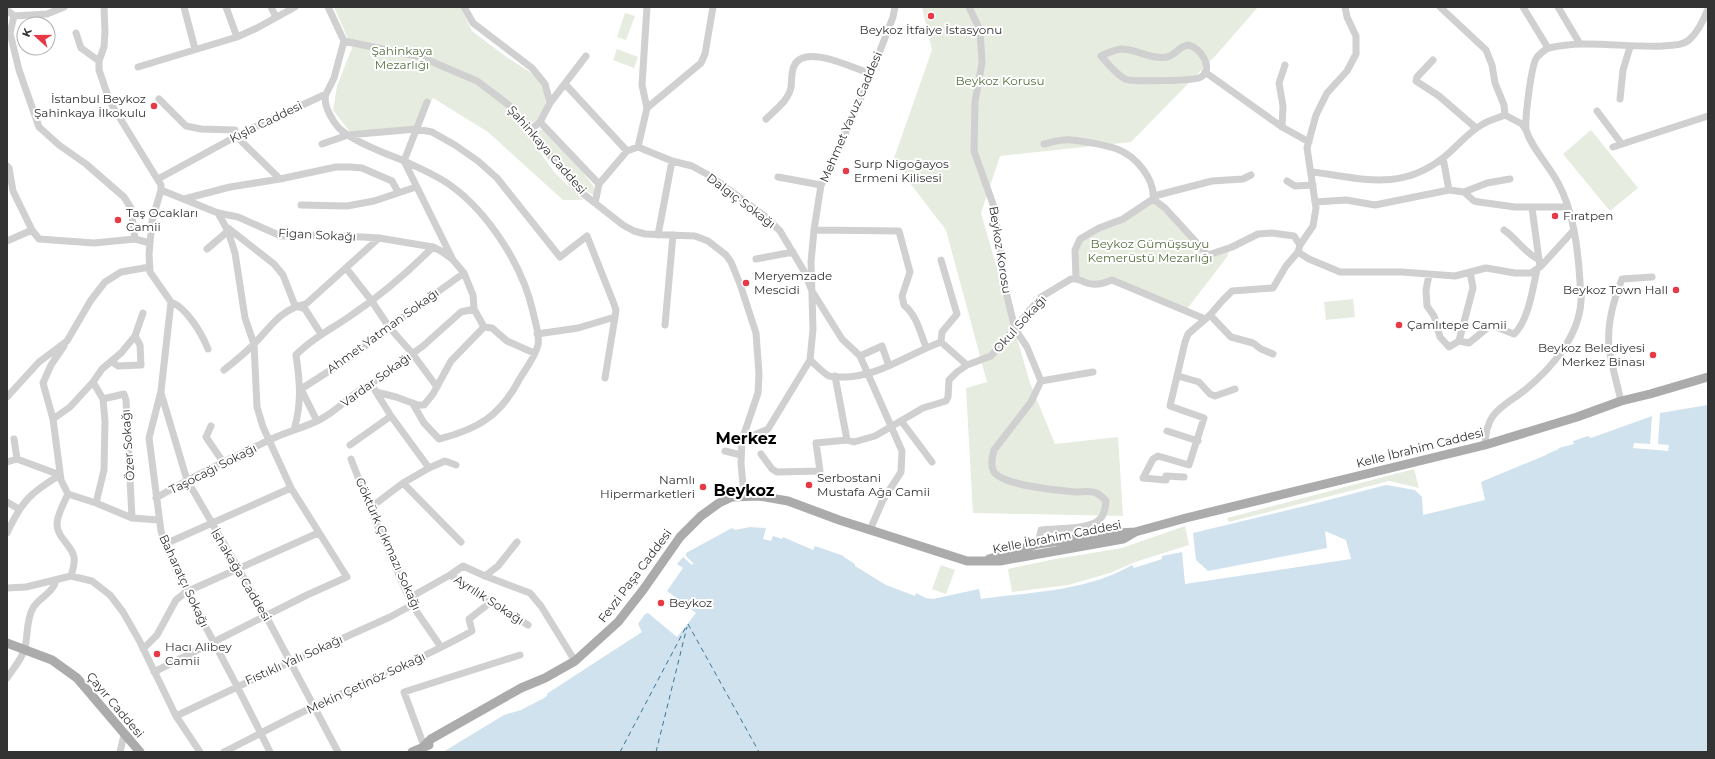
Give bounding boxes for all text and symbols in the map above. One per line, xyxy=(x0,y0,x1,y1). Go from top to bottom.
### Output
marker: Beykoz İtfaiye İstasyonu xyxy=(926,11,936,21)
north arrow xyxy=(16,16,56,56)
place label: Beykoz İtfaiye İstasyonu xyxy=(860,22,1002,37)
text: K xyxy=(19,25,35,39)
park label: Şahinkaya Mezarlığı xyxy=(371,43,433,72)
street label: Mehmet Yavuz Caddesi xyxy=(816,49,885,184)
park label: Beykoz Korusu xyxy=(956,73,1044,88)
place label: İstanbul Beykoz Şahinkaya İlkokulu xyxy=(34,91,146,120)
street label: Kışla Caddesi xyxy=(227,97,305,146)
marker: İstanbul Beykoz Şahinkaya İlkokulu xyxy=(149,101,159,111)
street label: Şahinkaya Caddesi xyxy=(505,102,590,197)
place label: Surp Nigoğayos Ermeni Kilisesi xyxy=(854,156,949,185)
marker: Surp Nigoğayos Ermeni Kilisesi xyxy=(841,166,851,176)
street label: Dalgıç Sokağı xyxy=(704,170,779,231)
place label: Taş Ocakları Camii xyxy=(126,205,198,234)
street label: Beykoz Korosu xyxy=(986,205,1015,295)
place label: Fıratpen xyxy=(1563,208,1613,223)
marker: Fıratpen xyxy=(1550,211,1560,221)
marker: Taş Ocakları Camii xyxy=(113,215,123,225)
street label: Figan Sokağı xyxy=(278,225,356,244)
park label: Beykoz Gümüşsuyu Kemerüstü Mezarlığı xyxy=(1088,236,1212,265)
place label: Meryemzade Mescidi xyxy=(754,268,832,297)
marker: Meryemzade Mescidi xyxy=(741,278,751,288)
place label: Beykoz Town Hall xyxy=(1563,282,1668,297)
street label: Ahmet Yatman Sokağı xyxy=(324,285,442,376)
marker: Beykoz Town Hall xyxy=(1671,285,1681,295)
street label: Okul Sokağı xyxy=(990,292,1049,355)
place label: Çamlıtepe Camii xyxy=(1407,317,1507,332)
marker: Çamlıtepe Camii xyxy=(1394,320,1404,330)
place label: Beykoz Belediyesi Merkez Binası xyxy=(1538,340,1645,369)
street label: Vardar Sokağı xyxy=(338,349,414,410)
marker: Beykoz Belediyesi Merkez Binası xyxy=(1648,350,1658,360)
street label: Özer Sokağı xyxy=(118,409,137,481)
street label: Kelle İbrahim Caddesi xyxy=(1355,424,1485,471)
district label: Merkez xyxy=(715,429,777,448)
street label: Taşocağı Sokağı xyxy=(167,440,259,497)
place label: Serbostani Mustafa Ağa Camii xyxy=(817,470,930,499)
place label: Namlı Hipermarketleri xyxy=(600,472,695,501)
street label: Göktürk Çıkmazı Sokağı xyxy=(352,475,425,612)
marker: Serbostani Mustafa Ağa Camii xyxy=(804,480,814,490)
district label: Beykoz xyxy=(713,481,775,500)
marker: Namlı Hipermarketleri xyxy=(698,482,708,492)
street label: Kelle İbrahim Caddesi xyxy=(991,517,1123,556)
street label: İshakağa Caddesi xyxy=(208,526,275,624)
street label: Fevzi Paşa Caddesi xyxy=(595,526,675,625)
street label: Baharatçı Sokağı xyxy=(156,532,213,630)
street label: Ayrılık Sokağı xyxy=(452,571,527,628)
place label: Beykoz xyxy=(669,595,712,610)
marker: Beykoz xyxy=(656,598,666,608)
street label: Fıstıklı Yalı Sokağı xyxy=(243,631,345,688)
place label: Hacı Alibey Camii xyxy=(165,639,232,668)
street label: Mekin Çetinöz Sokağı xyxy=(304,648,428,717)
marker: Hacı Alibey Camii xyxy=(152,649,162,659)
street label: Çayır Caddesi xyxy=(84,669,147,741)

